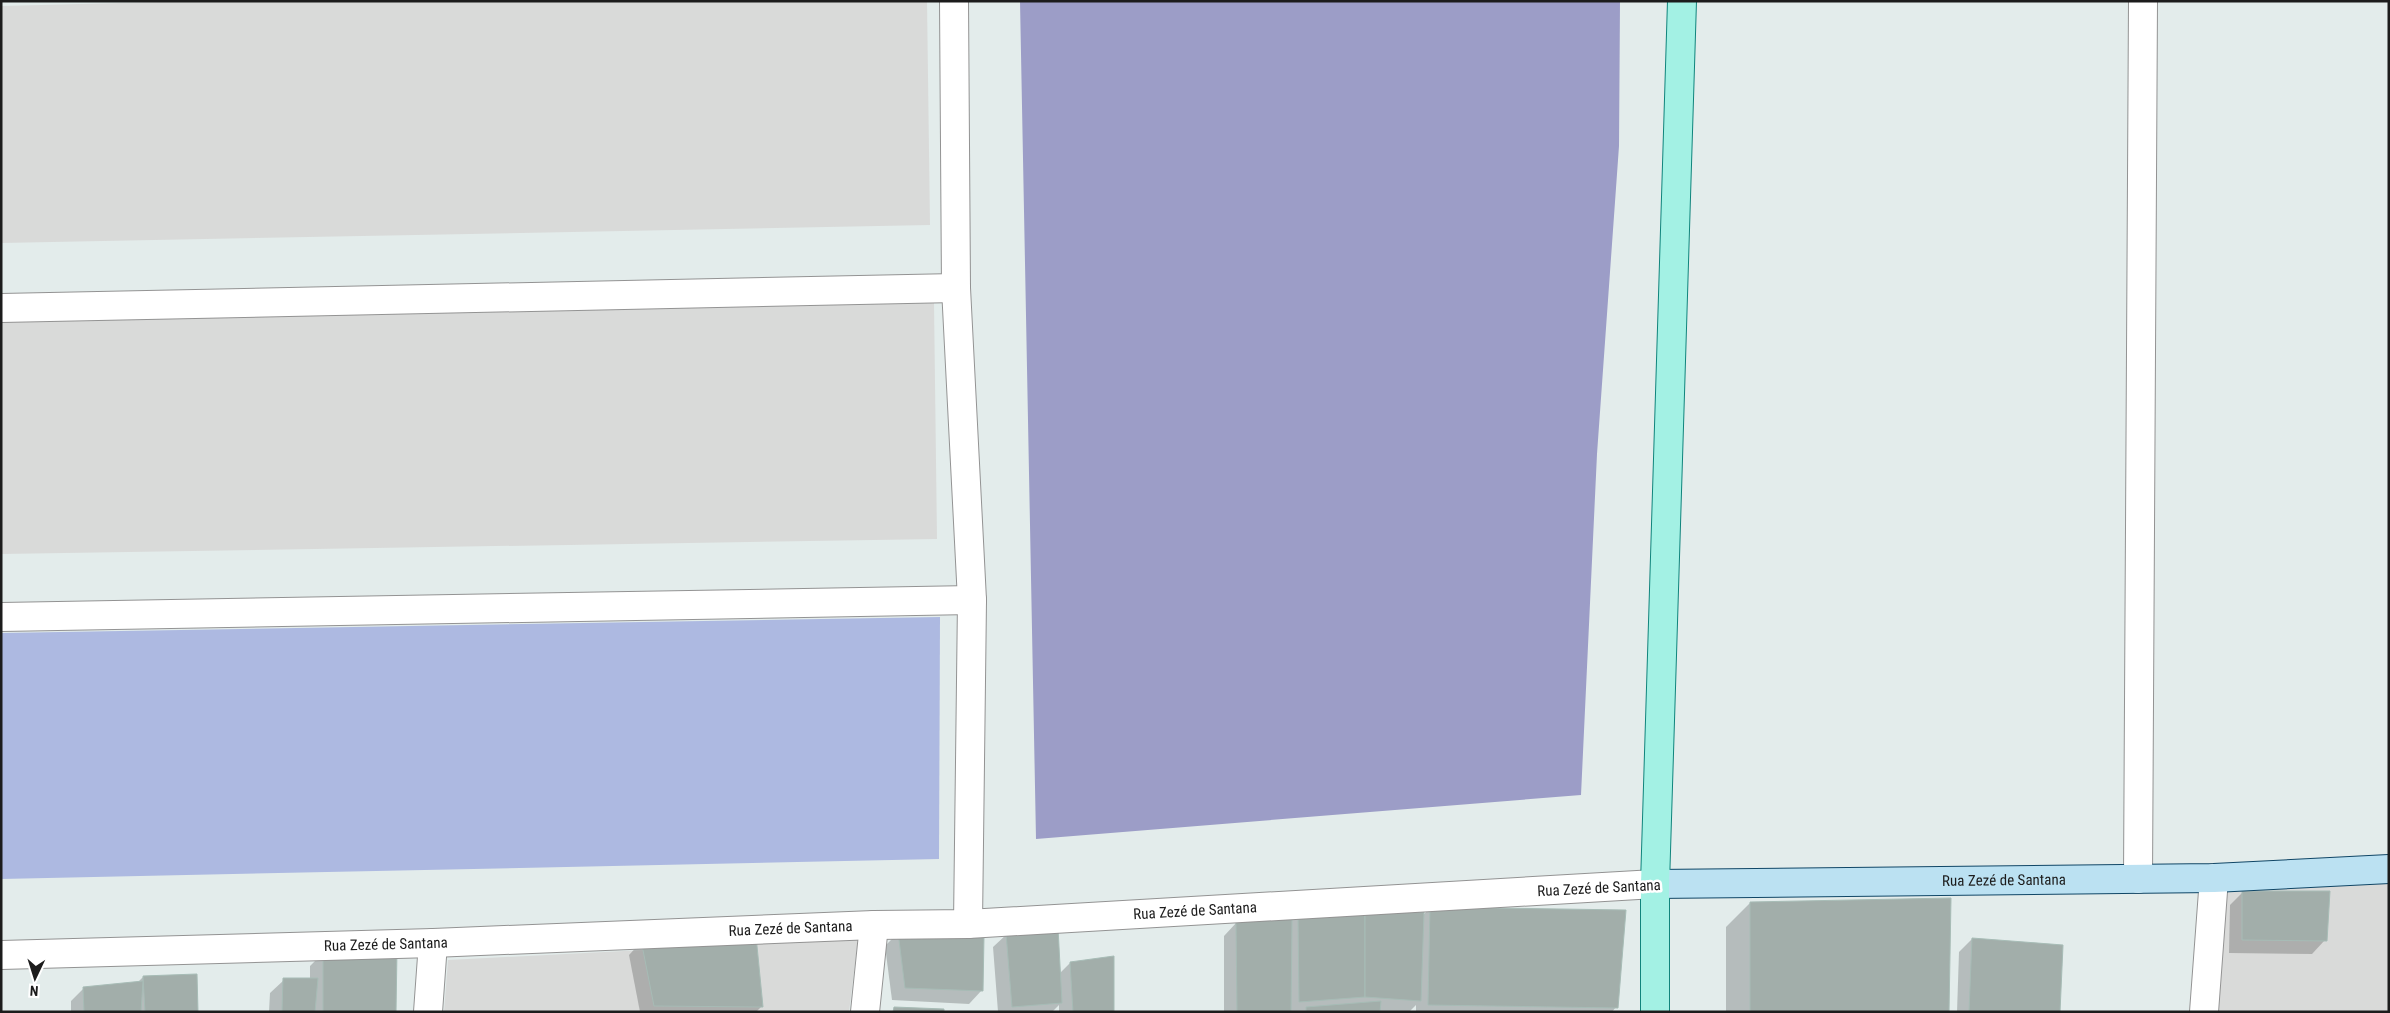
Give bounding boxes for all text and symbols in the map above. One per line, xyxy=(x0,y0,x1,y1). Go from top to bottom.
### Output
street label: Rua Zezé de Santana xyxy=(1942,871,2066,890)
street label: Rua Zezé de Santana xyxy=(1537,876,1661,900)
street label: Rua Zezé de Santana xyxy=(1133,898,1257,923)
street label: Rua Zezé de Santana xyxy=(728,917,853,940)
street label: Rua Zezé de Santana xyxy=(324,933,448,955)
north arrow xyxy=(10,953,60,1003)
text: N xyxy=(29,983,39,999)

